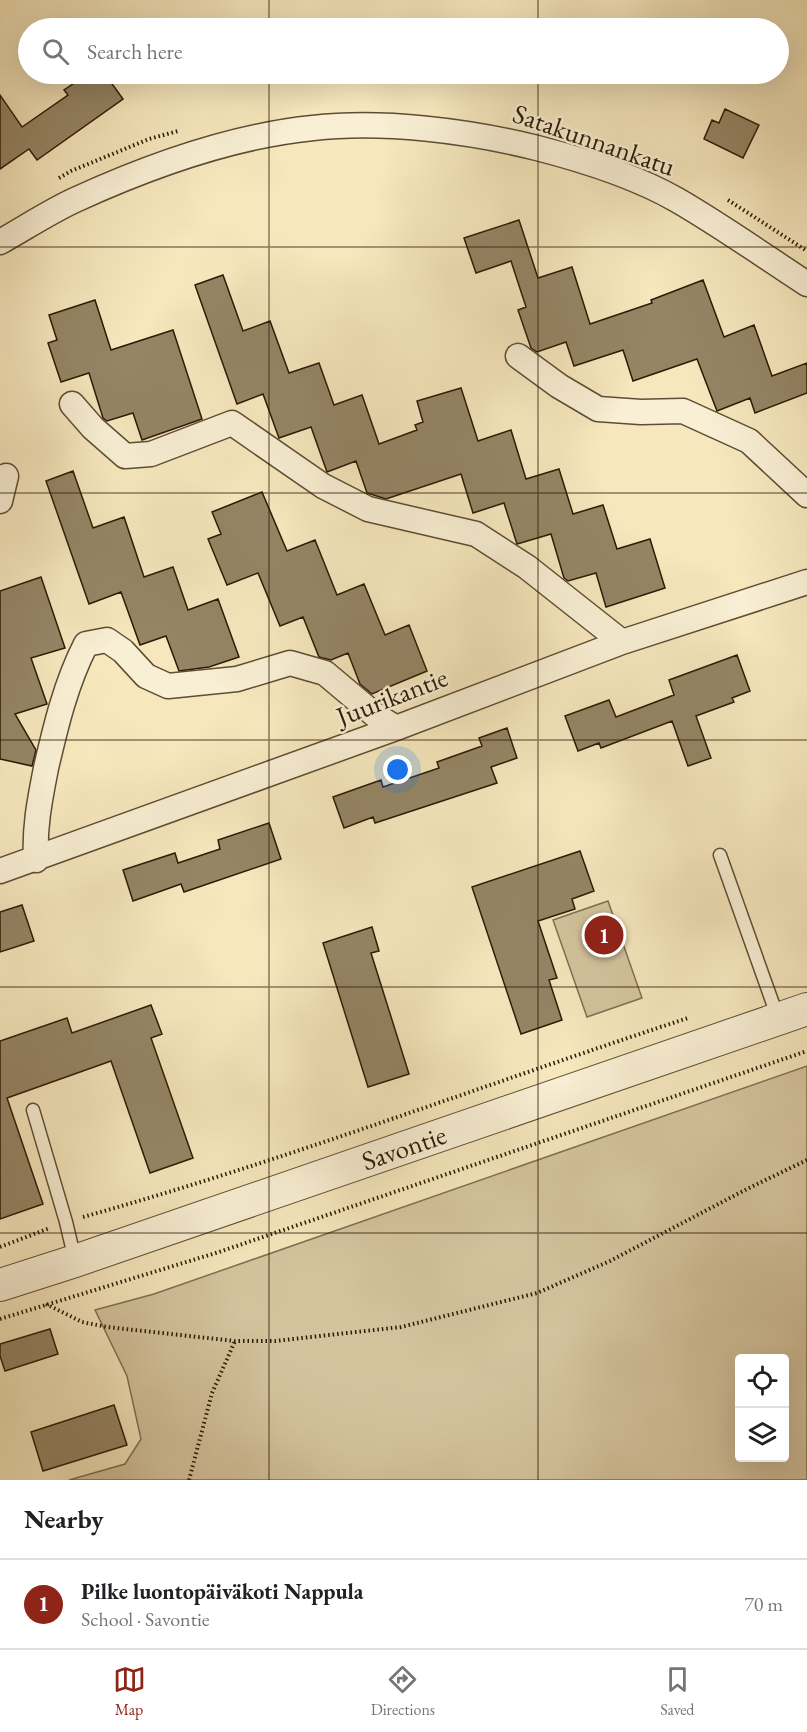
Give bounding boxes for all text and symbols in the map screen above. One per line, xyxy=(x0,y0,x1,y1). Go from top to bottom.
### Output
search box xyxy=(18,18,789,84)
icon: search xyxy=(39,35,72,68)
text: Search here xyxy=(87,37,182,66)
street label: Satakunnankatu xyxy=(508,95,680,184)
street label: Juurikantie xyxy=(329,659,453,734)
your location xyxy=(383,755,412,784)
pin: 1 xyxy=(584,912,624,958)
street label: Savontie xyxy=(357,1117,451,1178)
map controls xyxy=(735,1354,789,1462)
button: locate xyxy=(735,1354,789,1408)
button: layers xyxy=(735,1408,789,1462)
text: Nearby xyxy=(24,1502,104,1536)
text: Pilke luontopäiväkoti Nappula xyxy=(81,1577,363,1606)
text: 1 xyxy=(38,1591,49,1617)
text: 70 m xyxy=(744,1591,783,1617)
text: School · Savontie xyxy=(81,1606,210,1632)
tab: Map xyxy=(113,1663,146,1720)
tab: Directions xyxy=(371,1663,435,1720)
tab: Saved xyxy=(660,1663,694,1720)

